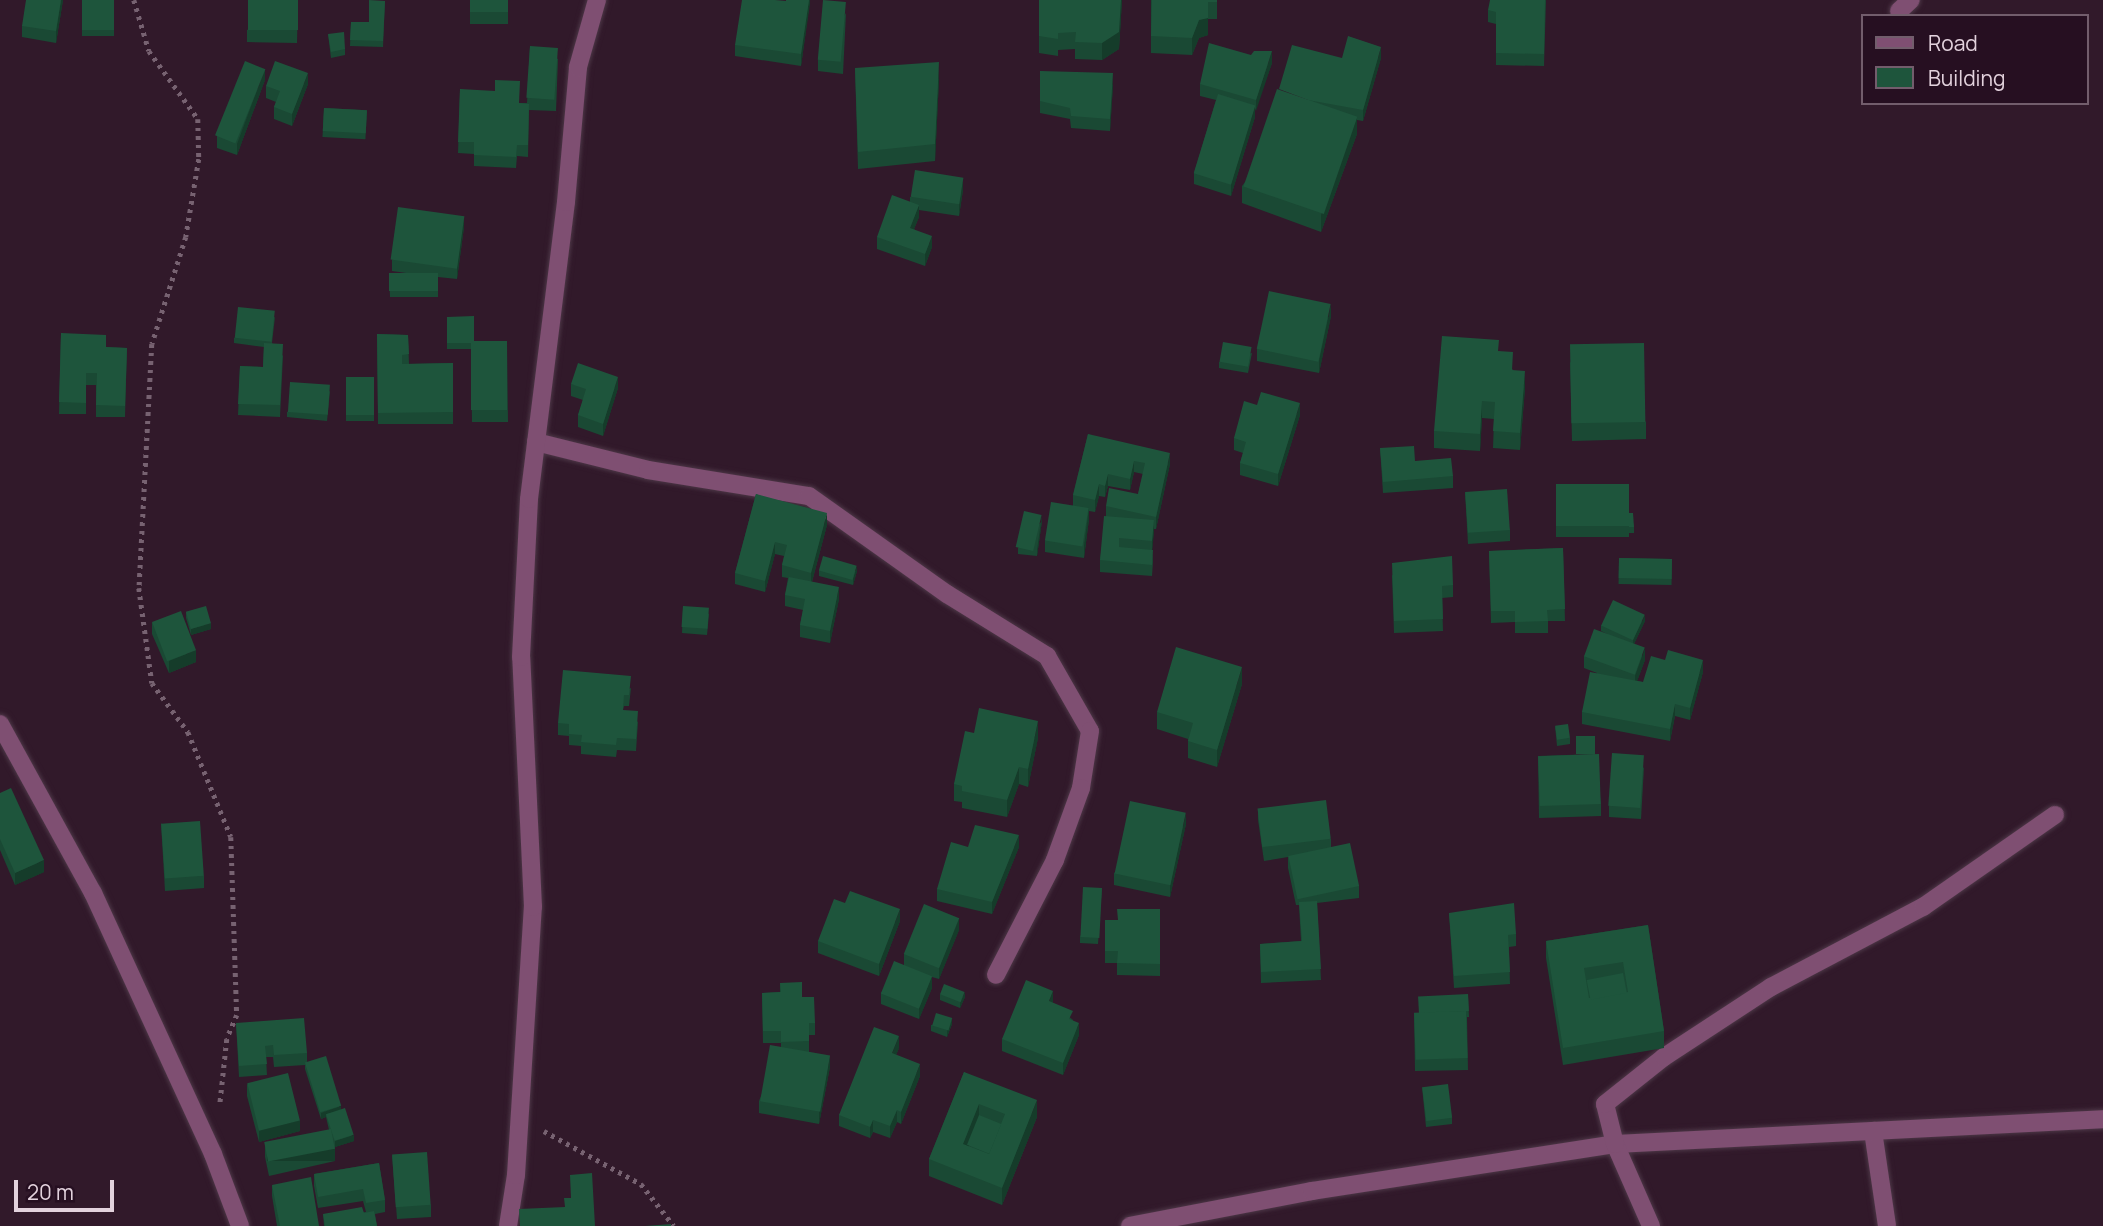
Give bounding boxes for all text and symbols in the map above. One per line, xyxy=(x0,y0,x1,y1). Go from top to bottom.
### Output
legend xyxy=(1862,14,2089,105)
text: Road xyxy=(1928,29,1978,57)
text: Building xyxy=(1928,64,2005,92)
scale bar xyxy=(18,1166,117,1210)
text: 20 m xyxy=(27,1178,74,1206)

